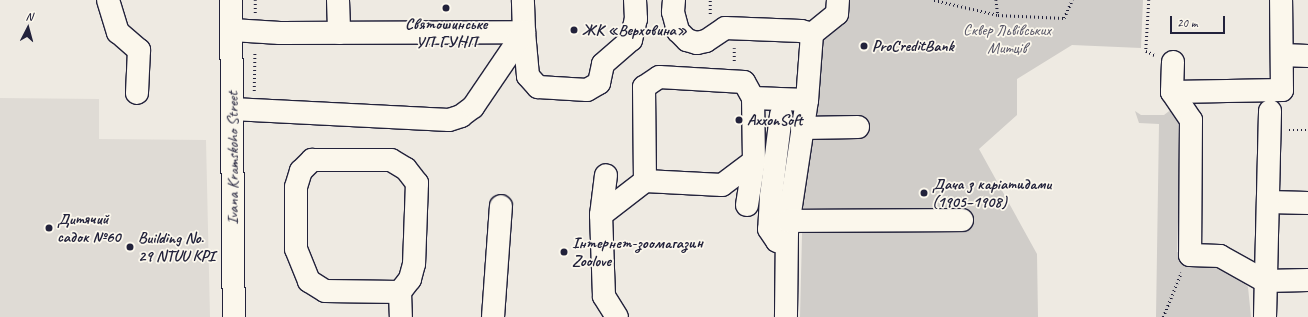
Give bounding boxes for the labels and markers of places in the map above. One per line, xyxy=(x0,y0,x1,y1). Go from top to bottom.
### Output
marker: Святошинське УП ГУНП xyxy=(441,3,451,13)
place label: Святошинське УП ГУНП xyxy=(405,14,487,52)
place label: ЖК «Верховина» xyxy=(582,20,687,40)
marker: ЖК «Верховина» xyxy=(569,25,579,35)
place label: ProCreditBank xyxy=(872,36,954,56)
marker: ProCreditBank xyxy=(859,41,869,51)
place label: AxxonSoft xyxy=(747,110,802,130)
marker: AxxonSoft xyxy=(734,115,744,125)
place label: Дача з каріатидами (1905–1908) xyxy=(932,174,1051,212)
marker: Дача з каріатидами (1905–1908) xyxy=(919,188,929,198)
place label: Дитячий садок №60 xyxy=(57,209,121,247)
marker: Дитячий садок №60 xyxy=(44,223,54,233)
place label: Building No. 29 NTUU KPI xyxy=(138,228,215,266)
place label: Інтернет-зоомагазин Zoolove xyxy=(572,233,703,271)
marker: Building No. 29 NTUU KPI xyxy=(125,242,135,252)
marker: Інтернет-зоомагазин Zoolove xyxy=(559,247,569,257)

